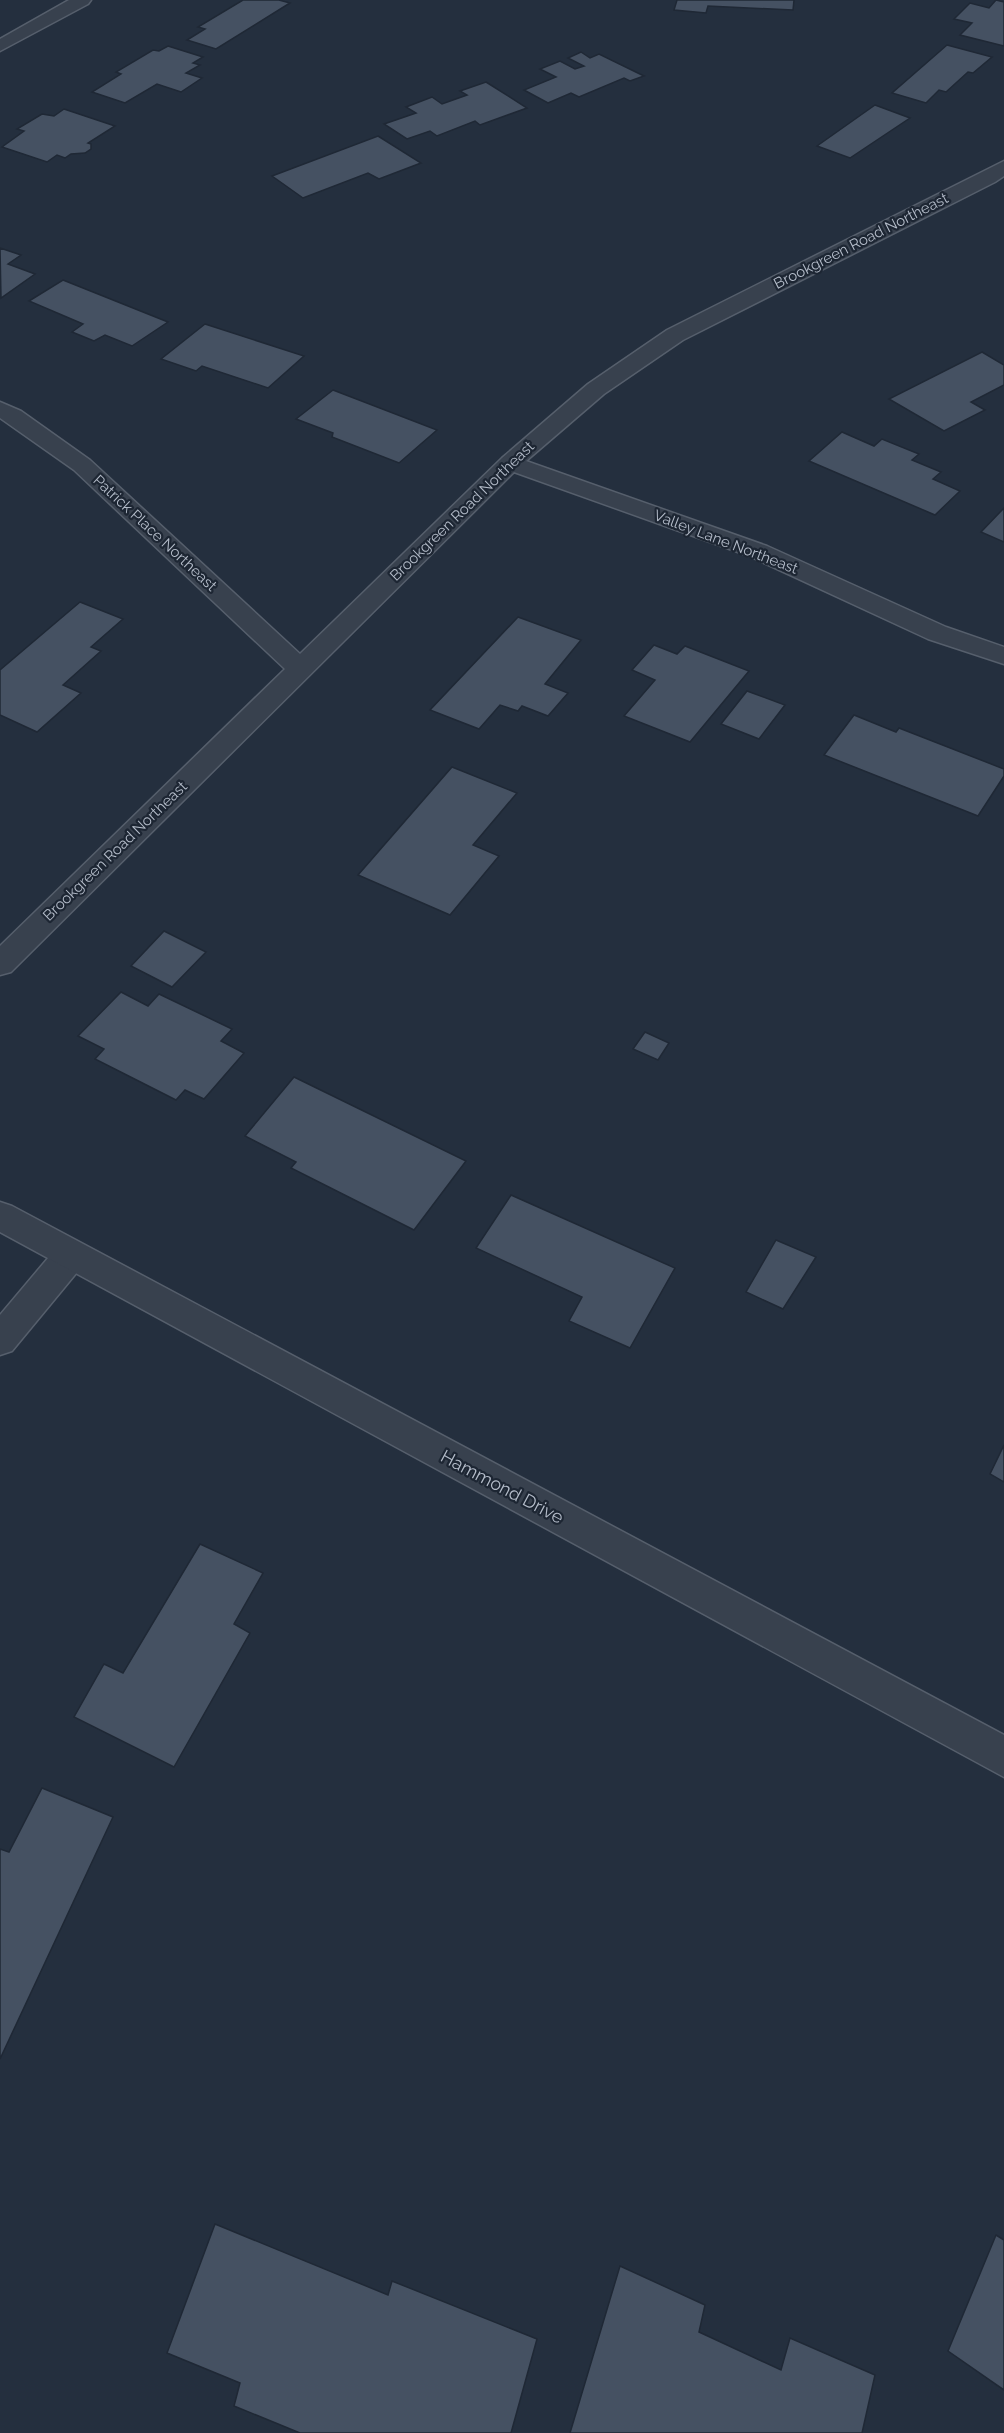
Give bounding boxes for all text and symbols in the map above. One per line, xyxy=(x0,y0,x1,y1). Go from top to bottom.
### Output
street label: Brookgreen Road Northeast xyxy=(771,189,951,293)
street label: Brookgreen Road Northeast xyxy=(386,437,538,585)
street label: Patrick Place Northeast xyxy=(90,471,220,595)
street label: Valley Lane Northeast xyxy=(651,506,801,578)
street label: Brookgreen Road Northeast xyxy=(39,777,191,925)
street label: Hammond Drive xyxy=(437,1445,568,1528)

